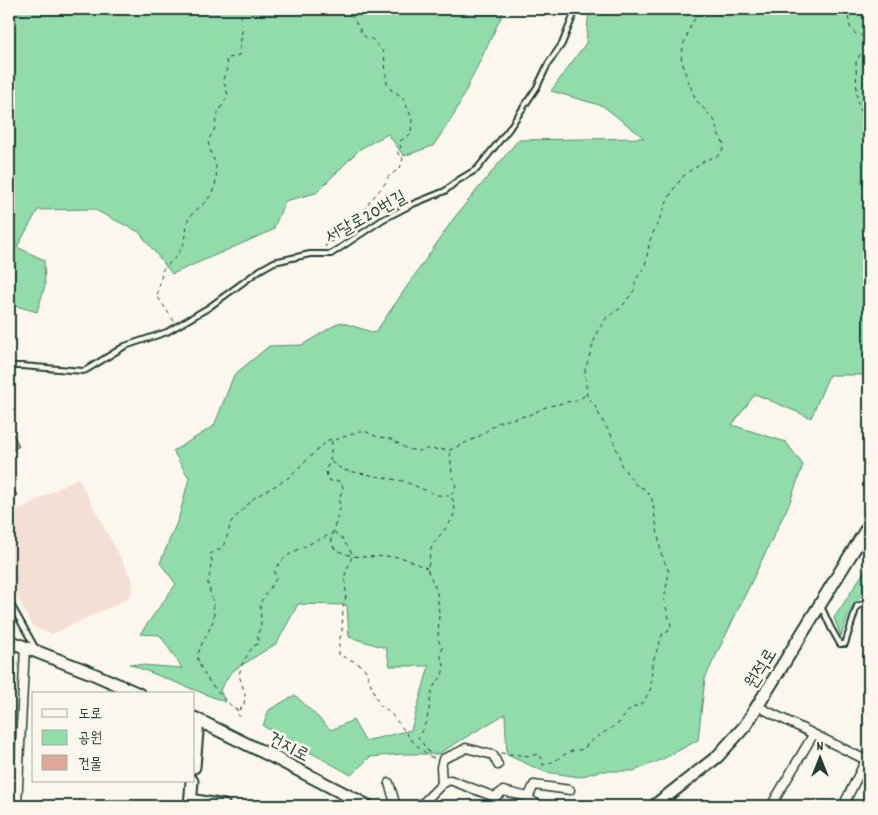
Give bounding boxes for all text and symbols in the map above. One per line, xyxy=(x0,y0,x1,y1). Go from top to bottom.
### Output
street label: 서달로20번길 xyxy=(321,185,412,251)
street label: 원적로 xyxy=(740,644,784,694)
legend xyxy=(32,692,195,782)
text: 도로 xyxy=(78,704,102,726)
street label: 건지로 xyxy=(263,727,313,769)
text: 공원 xyxy=(78,728,102,750)
north arrow xyxy=(796,732,846,782)
text: N xyxy=(817,737,824,757)
text: 건물 xyxy=(78,754,102,776)

